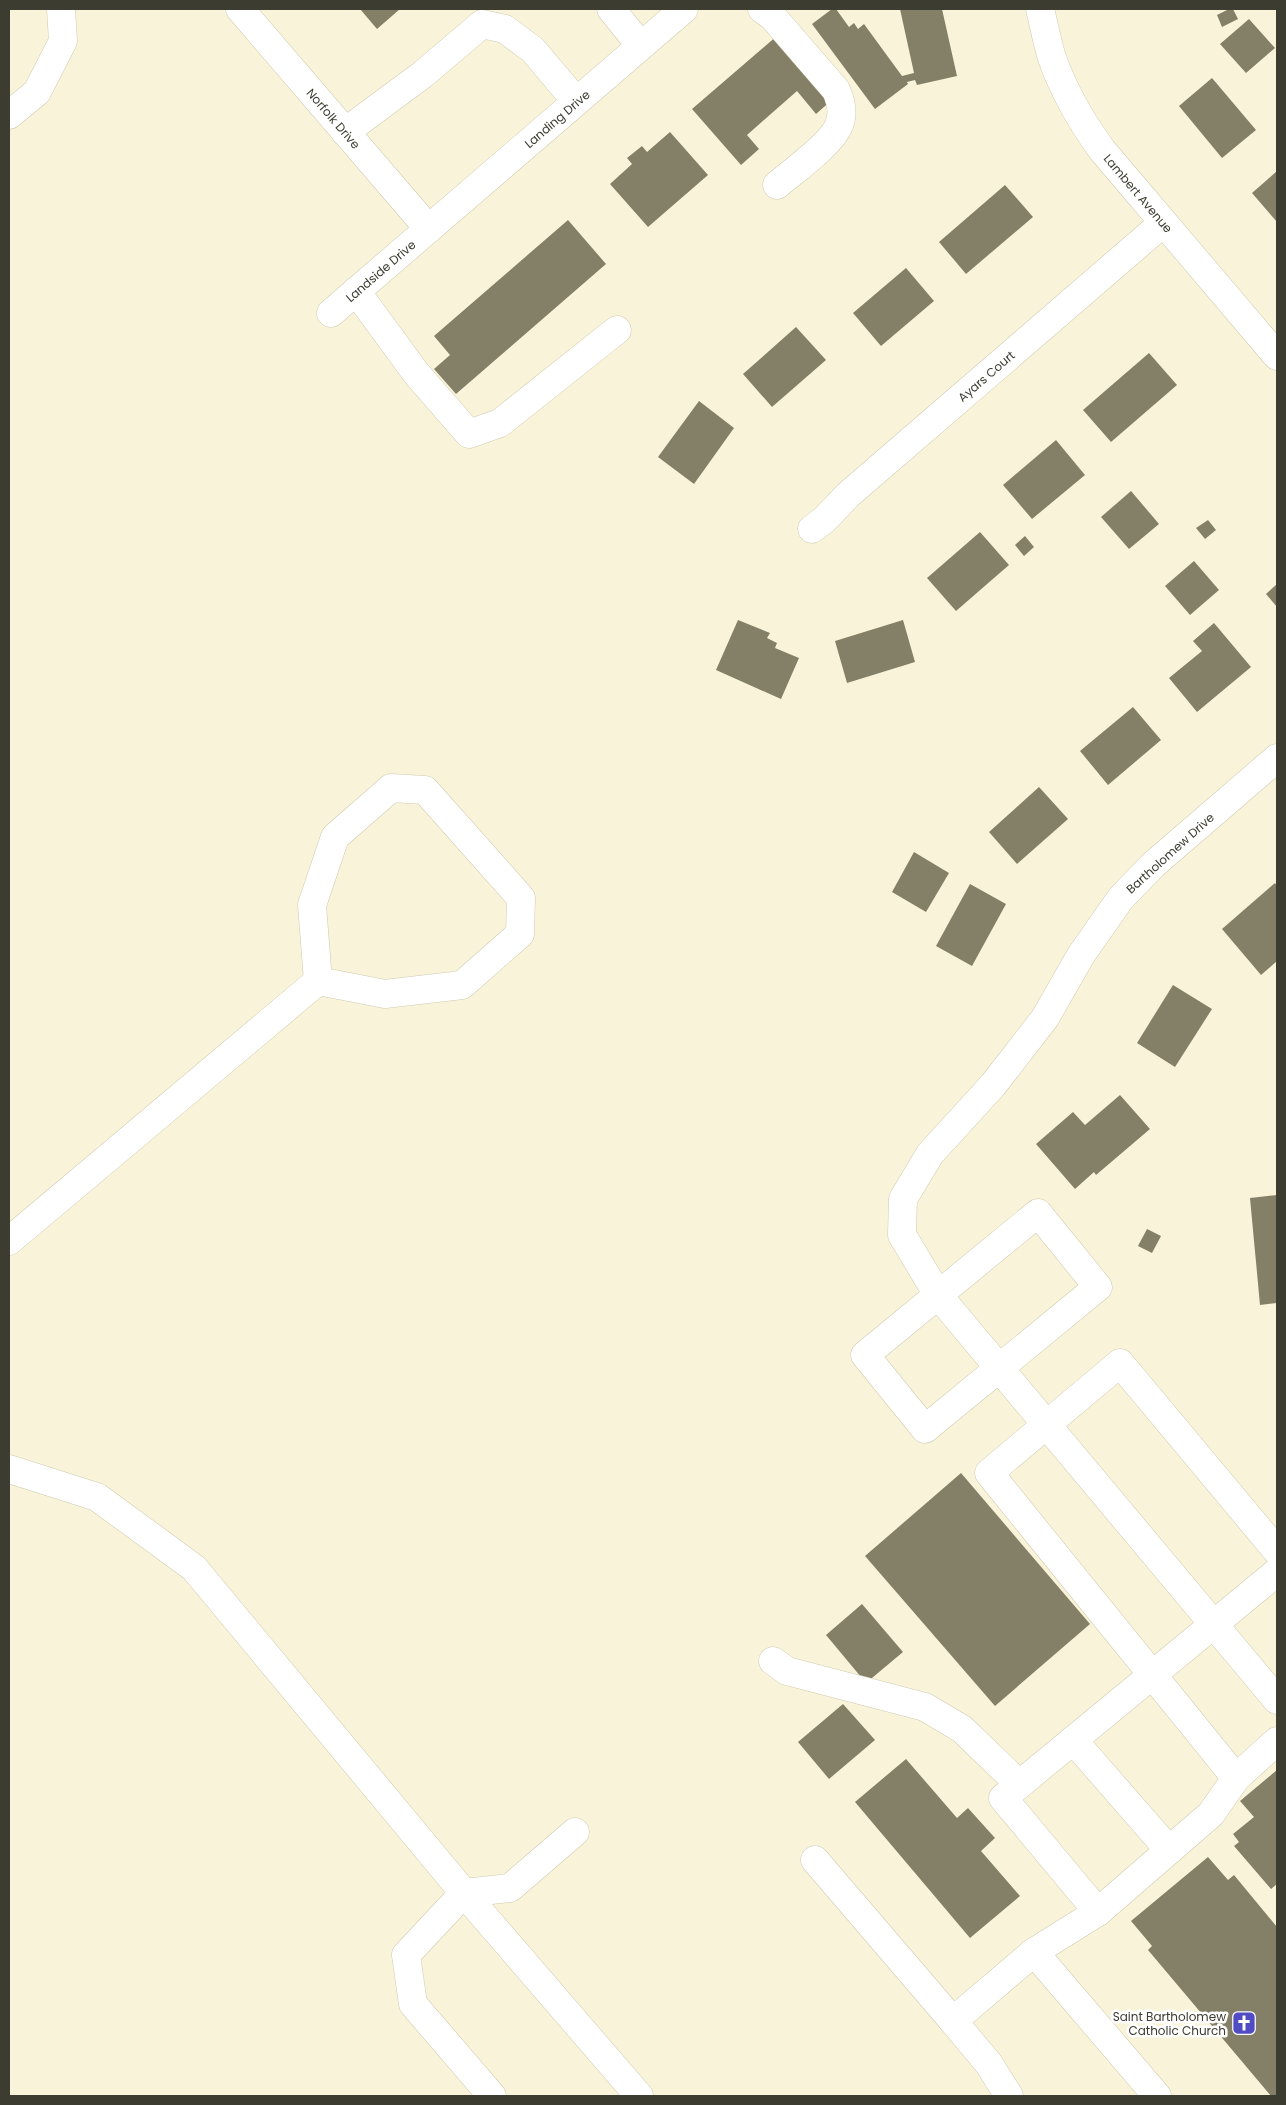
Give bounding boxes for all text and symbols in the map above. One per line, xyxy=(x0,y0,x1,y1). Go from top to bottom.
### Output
street label: Norfolk Drive xyxy=(303,84,365,152)
street label: Landing Drive xyxy=(520,86,593,151)
street label: Lambert Avenue xyxy=(1100,150,1177,236)
street label: Landside Drive xyxy=(342,236,419,305)
street label: Ayars Court xyxy=(954,346,1018,405)
street label: Bartholomew Drive xyxy=(1122,809,1218,897)
place label: Saint Bartholomew Catholic Church xyxy=(1113,2008,1226,2039)
church icon: Saint Bartholomew Catholic Church xyxy=(1231,2010,1257,2036)

